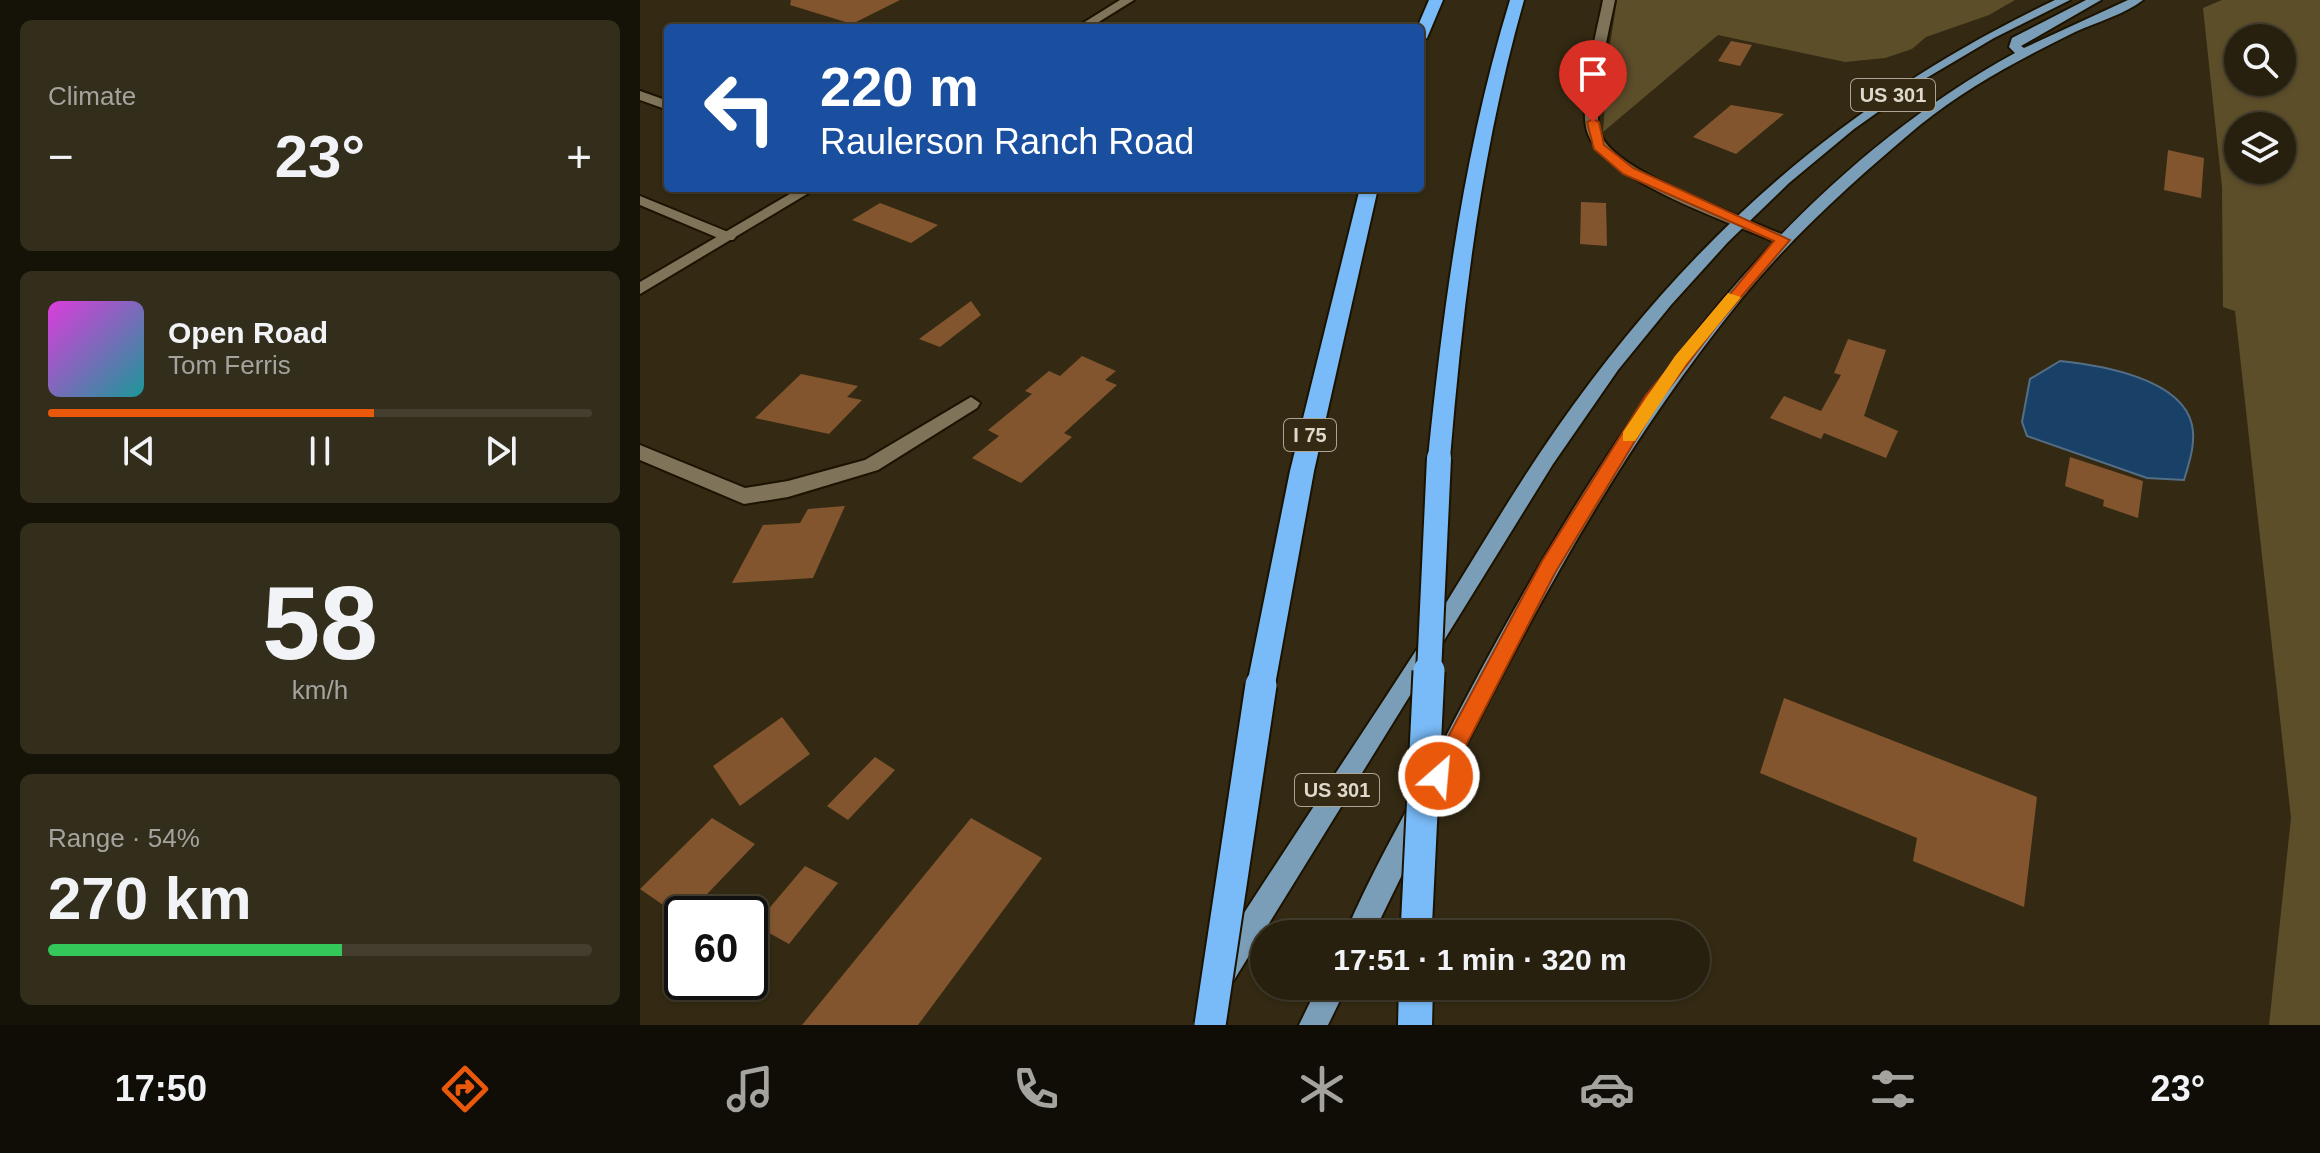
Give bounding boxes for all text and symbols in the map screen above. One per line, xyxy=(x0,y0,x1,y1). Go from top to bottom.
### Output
map controls xyxy=(2224,24,2296,184)
button: search xyxy=(2224,24,2296,96)
pin xyxy=(1559,40,1627,122)
icon: arrive xyxy=(1571,52,1615,96)
text: 220 m xyxy=(820,55,979,118)
icon: left xyxy=(688,56,792,160)
road number: US 301 xyxy=(1851,79,1935,111)
text: Climate xyxy=(48,81,136,111)
button: layers xyxy=(2224,112,2296,184)
text: Raulerson Ranch Road xyxy=(820,121,1194,162)
text: 23° xyxy=(275,123,365,190)
text: − xyxy=(48,132,74,181)
text: + xyxy=(566,132,592,181)
text: Open Road xyxy=(168,316,328,349)
text: Tom Ferris xyxy=(168,350,291,380)
road number: I 75 xyxy=(1284,419,1336,451)
icon: previous xyxy=(117,429,161,473)
icon: pause xyxy=(298,429,342,473)
icon: next xyxy=(479,429,523,473)
text: 58 xyxy=(262,565,378,681)
text: km/h xyxy=(292,675,348,705)
position arrow xyxy=(1397,734,1481,818)
road number: US 301 xyxy=(1295,774,1379,806)
text: Range · 54% xyxy=(48,823,200,853)
text: 270 km xyxy=(48,865,252,932)
speed limit sign: 60 xyxy=(664,896,768,1000)
text: 17:51 · 1 min · 320 m xyxy=(1333,943,1627,976)
icon: directions xyxy=(437,1061,493,1117)
icon: music xyxy=(722,1061,778,1117)
icon: phone xyxy=(1008,1061,1064,1117)
icon: climate xyxy=(1294,1061,1350,1117)
icon: car xyxy=(1579,1061,1635,1117)
icon: filters xyxy=(1865,1061,1921,1117)
text: 17:50 xyxy=(115,1068,207,1109)
text: 23° xyxy=(2151,1068,2205,1109)

